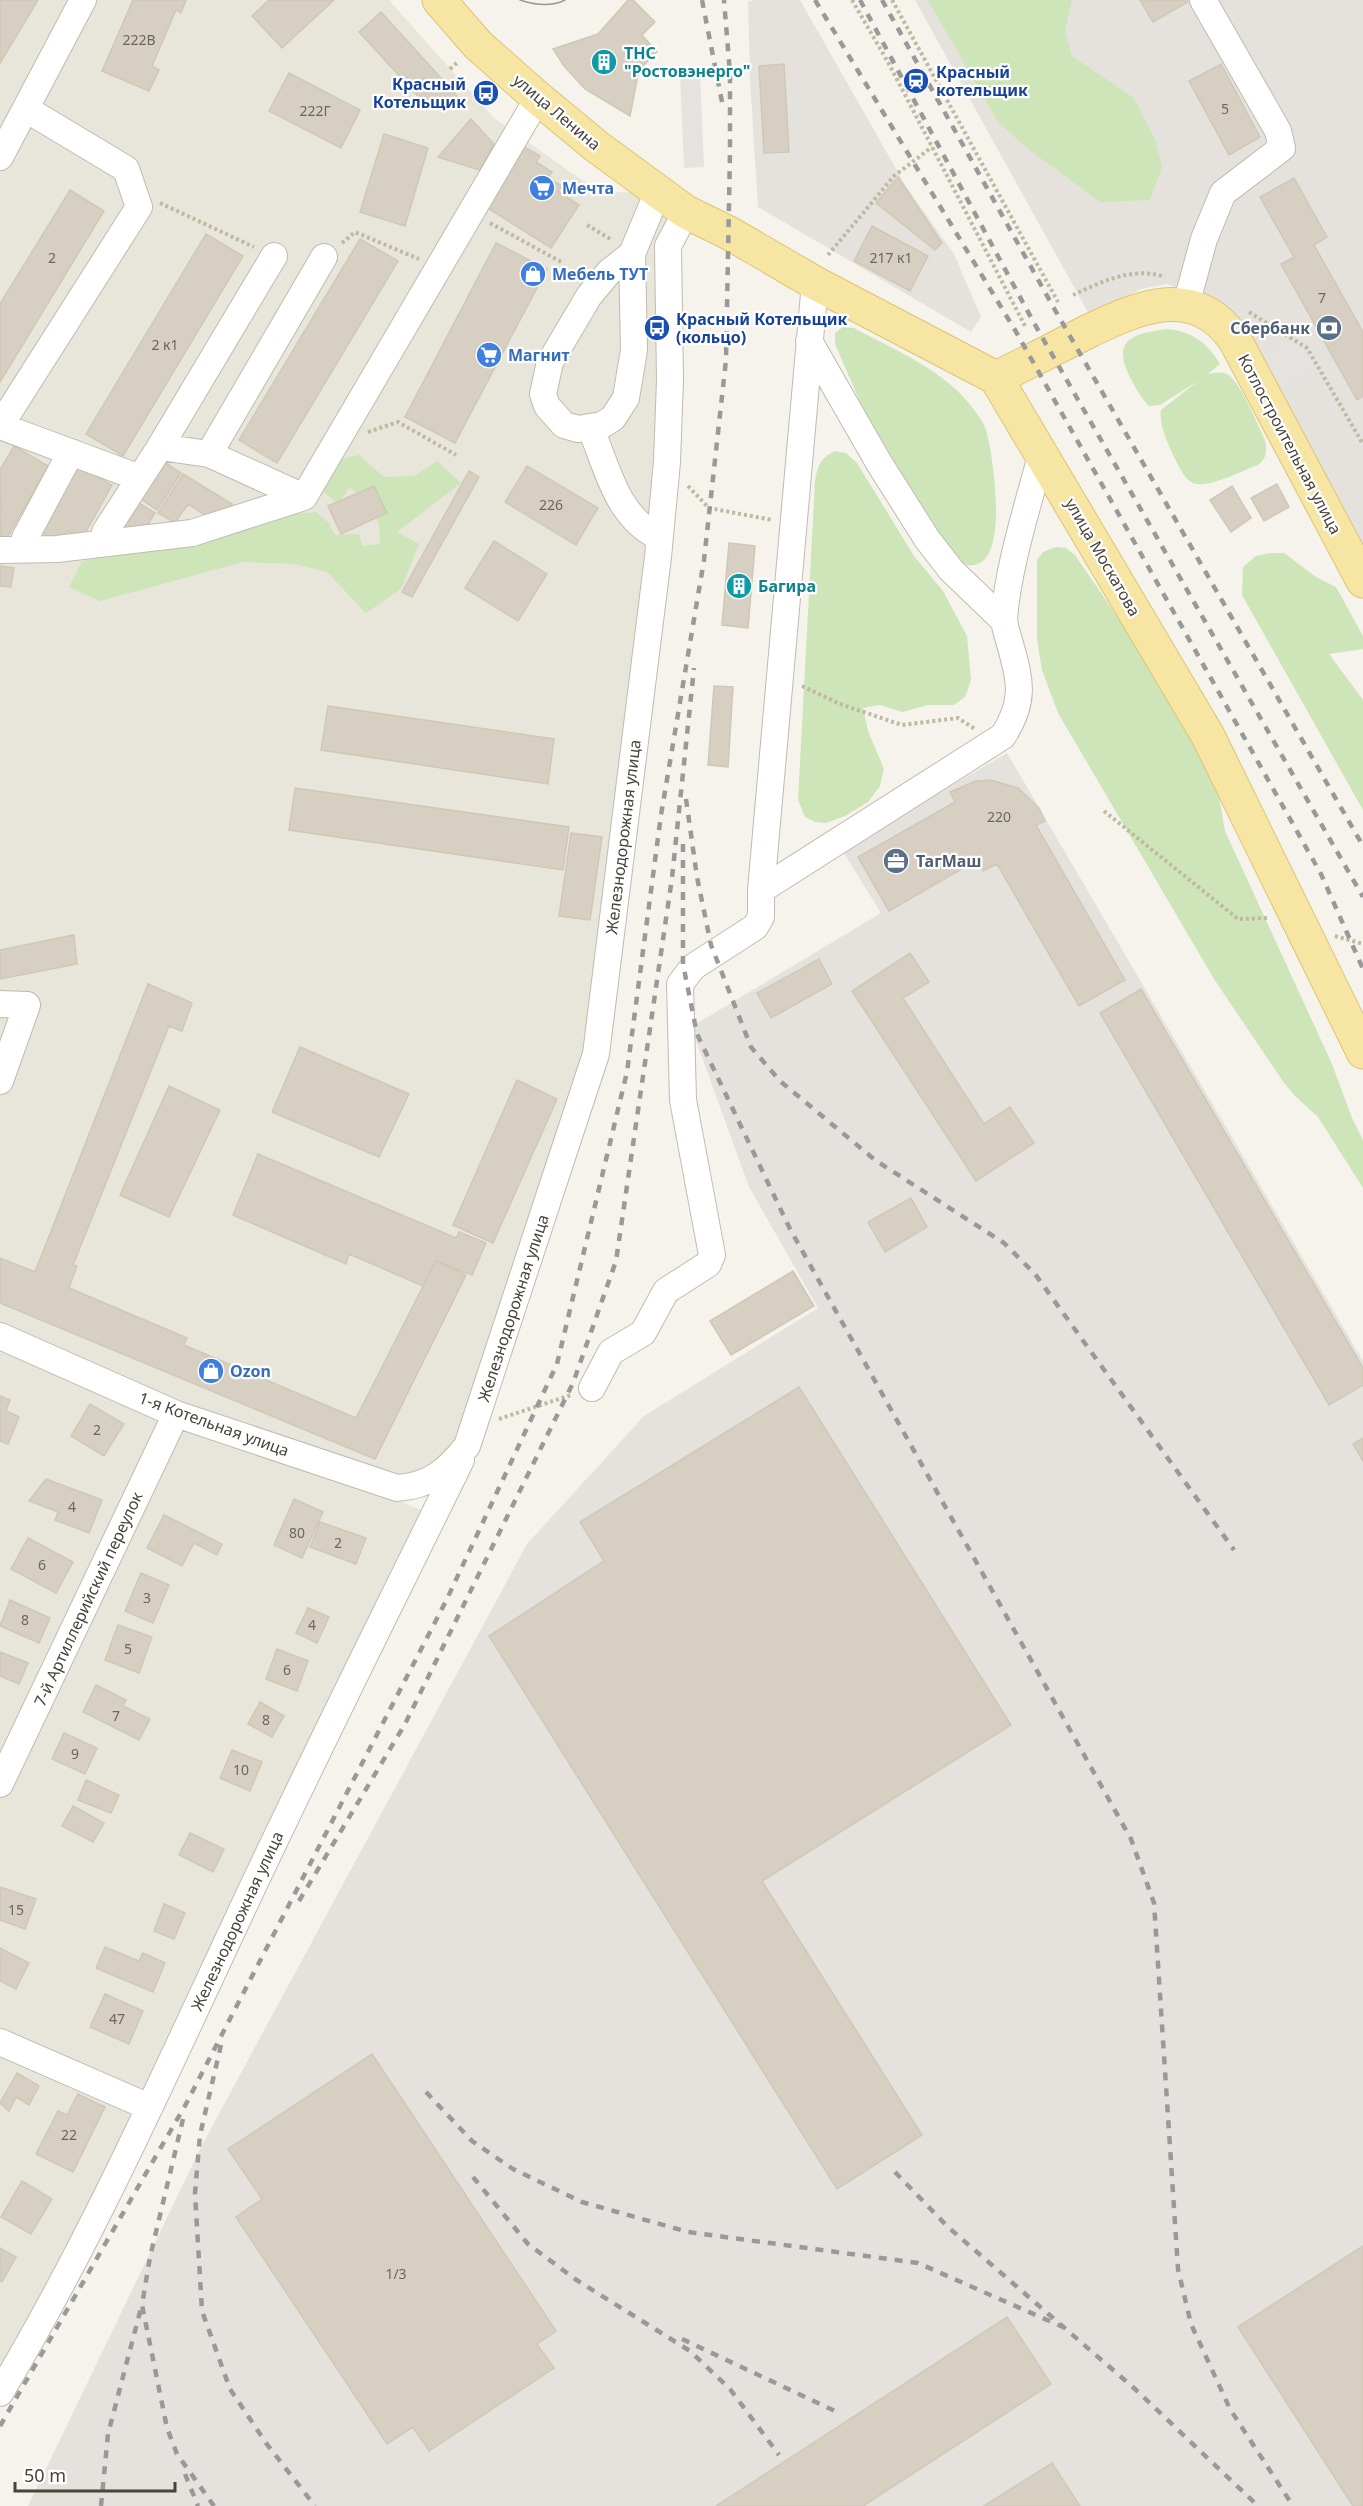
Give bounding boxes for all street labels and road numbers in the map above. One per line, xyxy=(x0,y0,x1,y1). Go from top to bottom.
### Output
street label: улица Ленина xyxy=(509,69,605,155)
street label: Котлостроительная улица xyxy=(1233,350,1347,538)
street label: улица Москатова xyxy=(1060,494,1146,620)
street label: Железнодорожная улица xyxy=(600,738,646,936)
street label: Железнодорожная улица xyxy=(472,1211,554,1405)
street label: 1-я Котельная улица xyxy=(136,1387,292,1461)
street label: 7-й Артиллерийский переулок xyxy=(28,1488,148,1710)
street label: Железнодорожная улица xyxy=(186,1828,288,2014)

